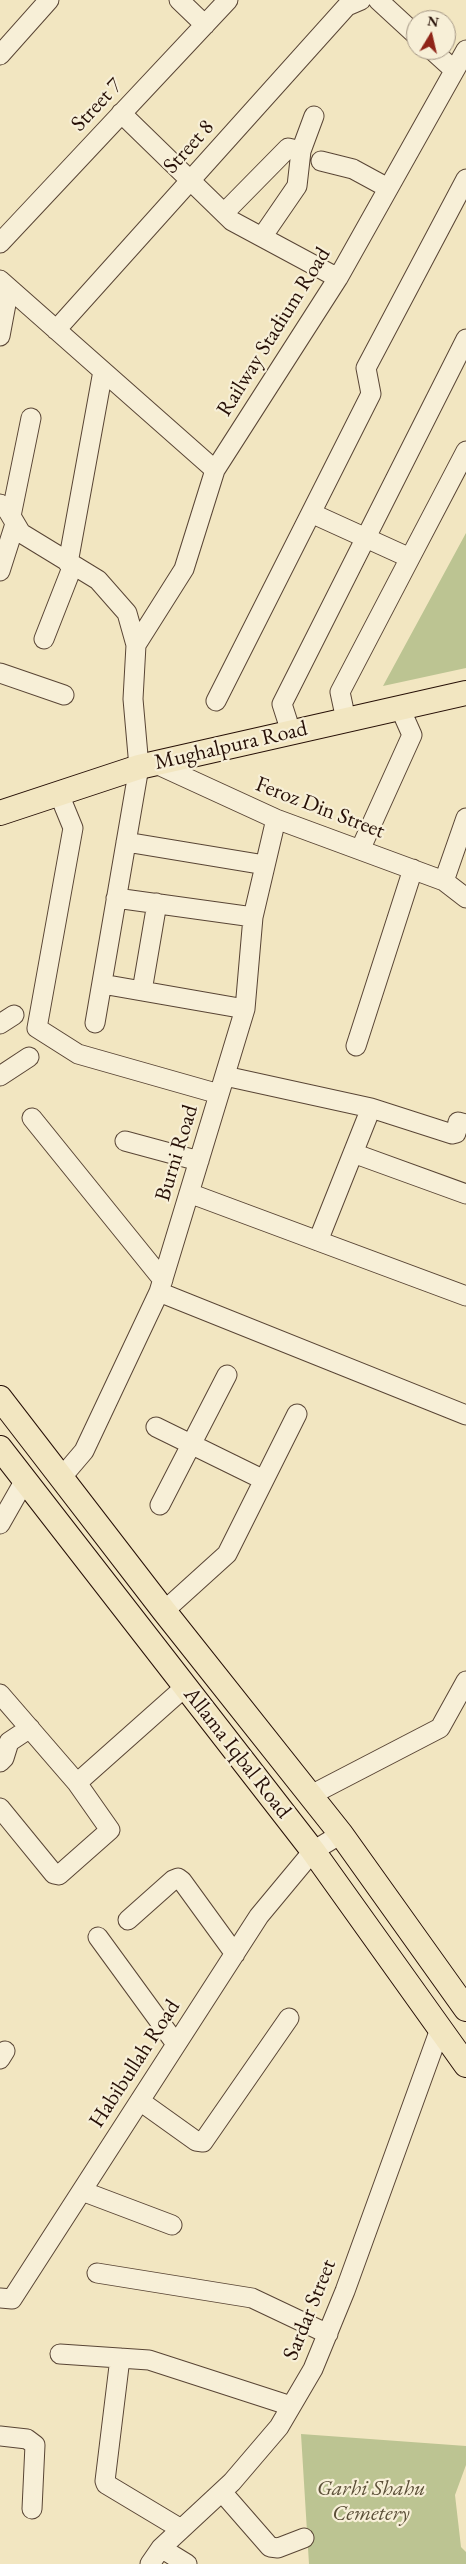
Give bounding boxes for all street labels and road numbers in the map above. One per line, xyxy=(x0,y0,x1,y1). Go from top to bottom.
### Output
street label: Street 7 xyxy=(66,73,128,137)
street label: Street 8 xyxy=(158,115,220,179)
street label: Railway Stadium Road xyxy=(211,243,337,421)
street label: Mughalpura Road xyxy=(152,716,310,776)
street label: Feroz Din Street xyxy=(252,771,388,845)
street label: Burni Road xyxy=(150,1102,204,1204)
street label: Allama Iqbal Road xyxy=(178,1682,296,1824)
street label: Habibullah Road xyxy=(84,1995,186,2133)
street label: Sardar Street xyxy=(278,2256,342,2364)

